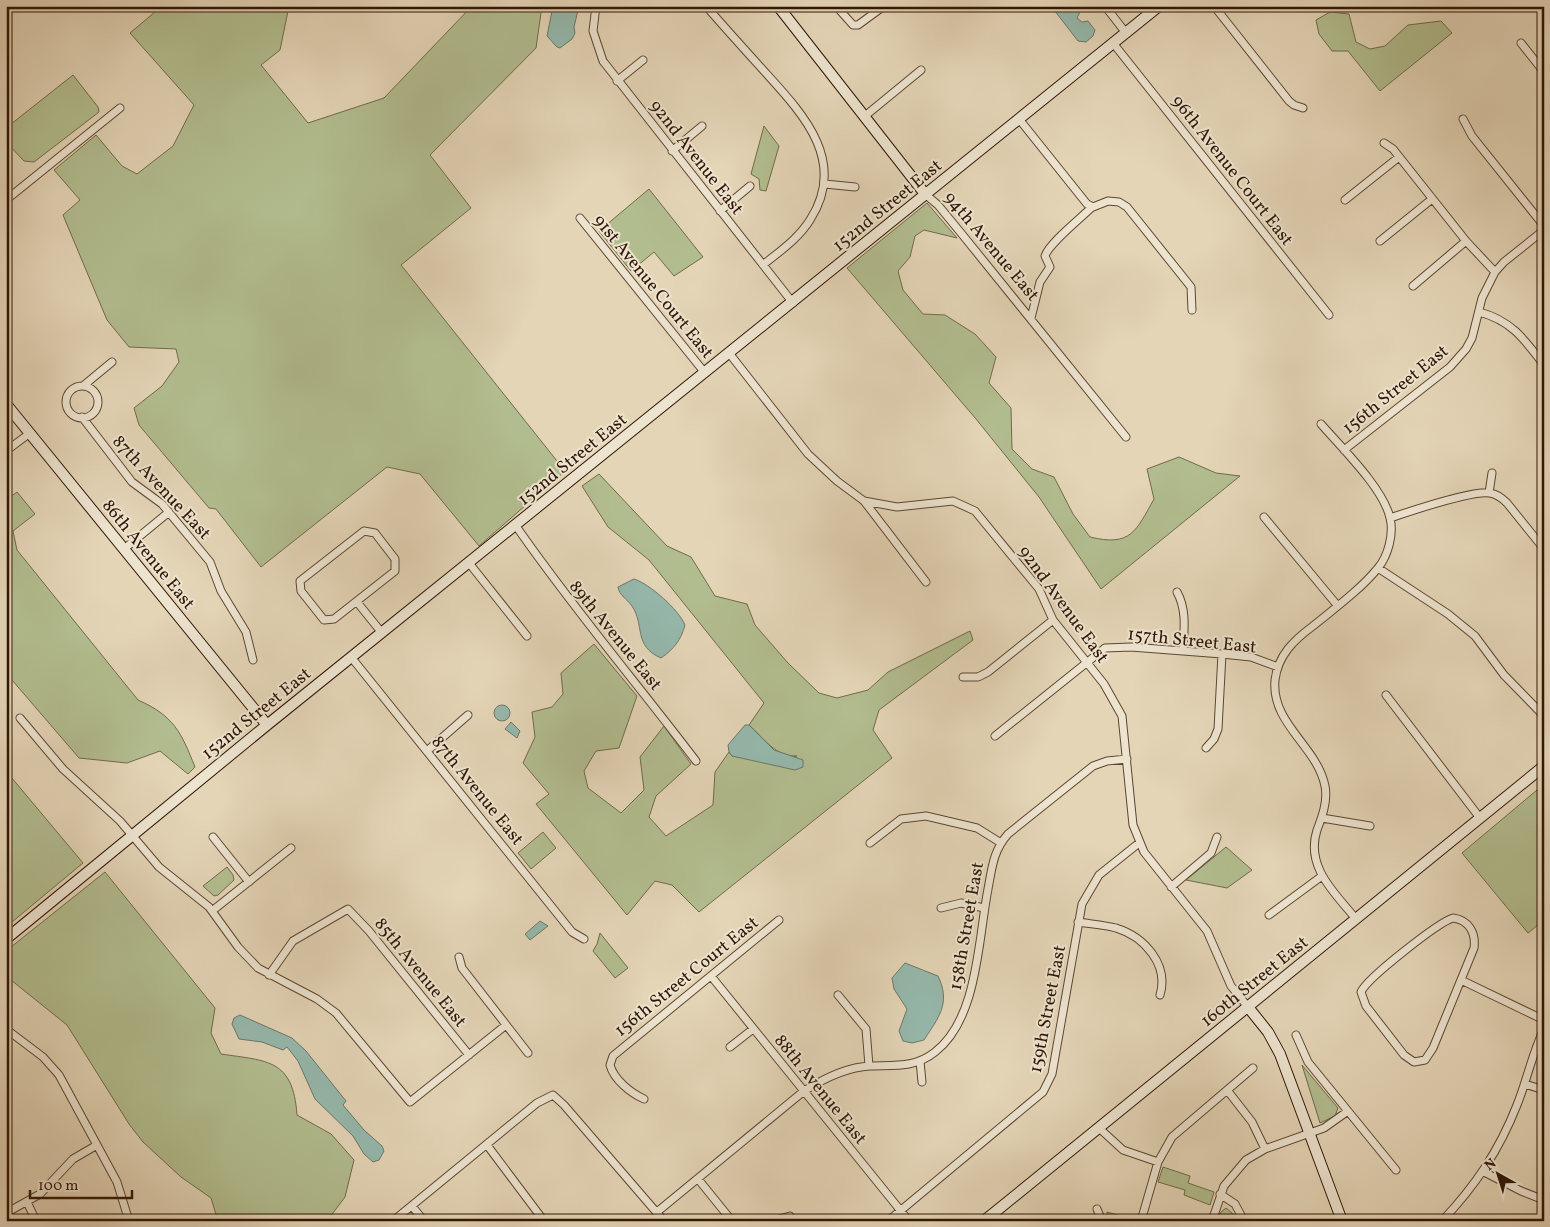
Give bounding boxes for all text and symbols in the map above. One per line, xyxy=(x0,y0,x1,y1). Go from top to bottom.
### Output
street label: 96th Avenue Court East xyxy=(1165,90,1299,252)
street label: 92nd Avenue East xyxy=(643,95,749,221)
street label: 152nd Street East xyxy=(828,154,948,258)
street label: 94th Avenue East xyxy=(937,187,1044,307)
street label: 91st Avenue Court East xyxy=(587,209,719,364)
street label: 156th Street East xyxy=(1338,340,1454,441)
street label: 152nd Street East xyxy=(513,408,633,512)
street label: 87th Avenue East xyxy=(106,430,216,546)
street label: 86th Avenue East xyxy=(96,495,200,615)
street label: 92nd Avenue East xyxy=(1012,541,1114,669)
street label: 89th Avenue East xyxy=(563,575,667,696)
street label: 157th Street East xyxy=(1126,622,1258,661)
street label: 152nd Street East xyxy=(197,662,317,766)
street label: 87th Avenue East xyxy=(425,731,529,851)
street label: 158th Street East xyxy=(944,860,991,992)
street label: 156th Street Court East xyxy=(610,911,764,1043)
street label: 85th Avenue East xyxy=(368,913,472,1033)
street label: 160th Street East xyxy=(1196,931,1314,1033)
street label: 159th Street East xyxy=(1024,943,1073,1075)
street label: 88th Avenue East xyxy=(768,1030,872,1150)
north arrow xyxy=(1472,1150,1522,1200)
text: N xyxy=(1481,1154,1501,1176)
scale bar xyxy=(30,1167,132,1199)
text: 100 m xyxy=(38,1176,78,1197)

